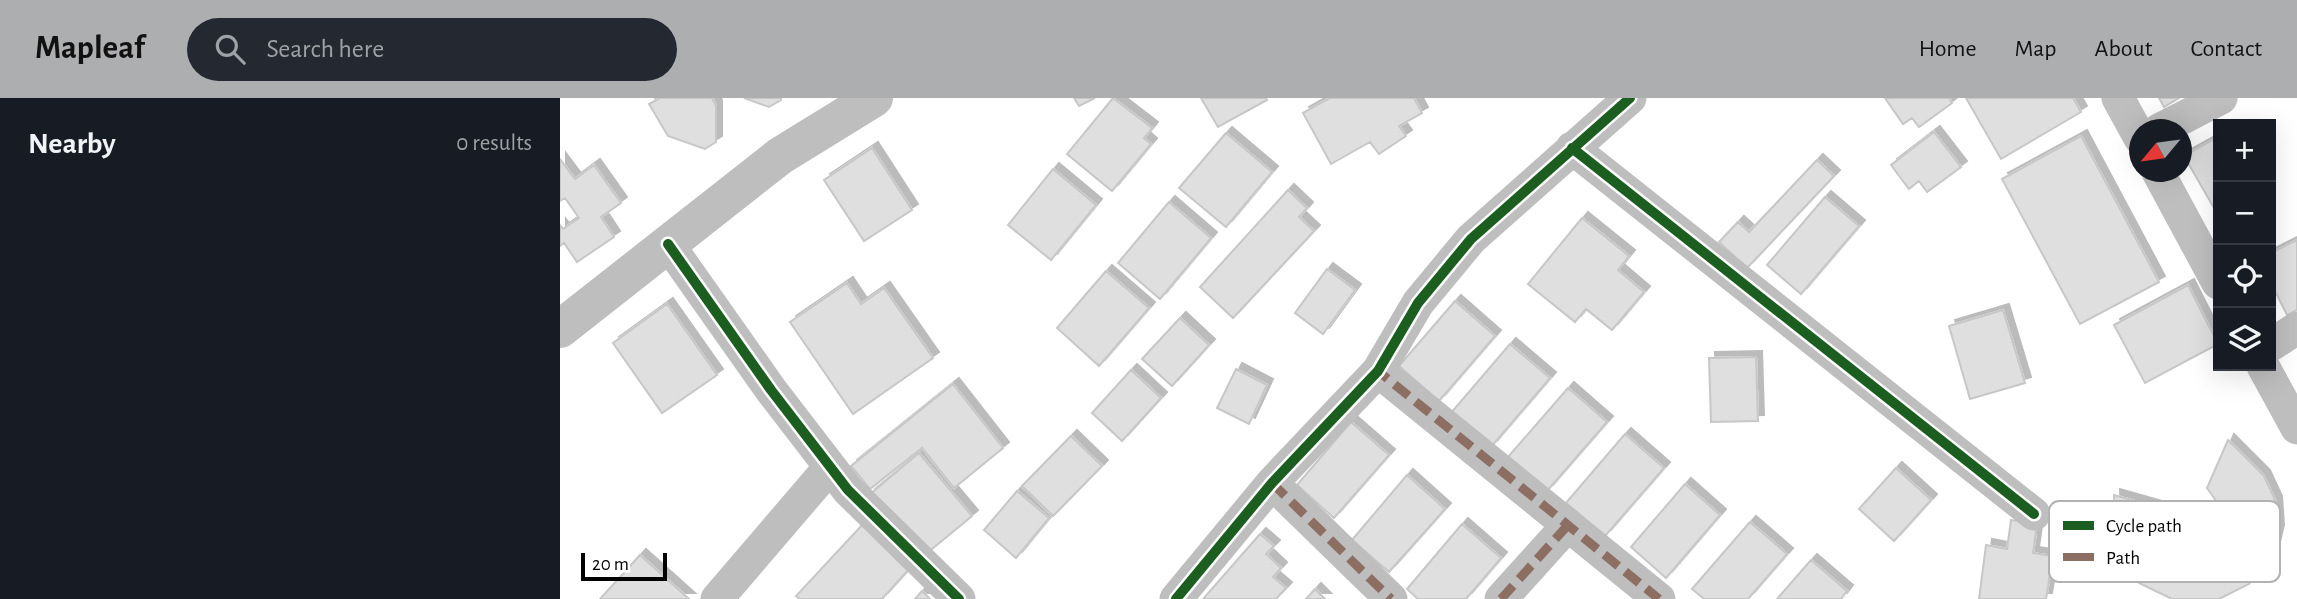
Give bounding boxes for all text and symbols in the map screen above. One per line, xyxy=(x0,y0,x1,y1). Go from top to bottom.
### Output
search box xyxy=(187,18,677,81)
icon: search xyxy=(211,30,249,68)
text: Mapleaf xyxy=(35,32,145,65)
text: Search here xyxy=(267,36,384,62)
text: Home xyxy=(1919,37,1977,61)
text: Map xyxy=(2015,37,2057,61)
text: About xyxy=(2095,37,2152,61)
text: Contact xyxy=(2190,37,2262,61)
north arrow xyxy=(2129,119,2192,182)
map controls xyxy=(2213,119,2276,371)
button: + xyxy=(2213,119,2276,182)
text: Nearby xyxy=(28,129,116,159)
text: 0 results xyxy=(456,132,532,155)
button: − xyxy=(2213,182,2276,245)
button: locate xyxy=(2213,245,2276,308)
button: layers xyxy=(2213,308,2276,371)
legend xyxy=(2049,501,2280,582)
text: Cycle path xyxy=(2106,517,2182,536)
text: Path xyxy=(2106,549,2140,568)
scale bar xyxy=(581,550,667,582)
text: 20 m xyxy=(592,555,629,574)

